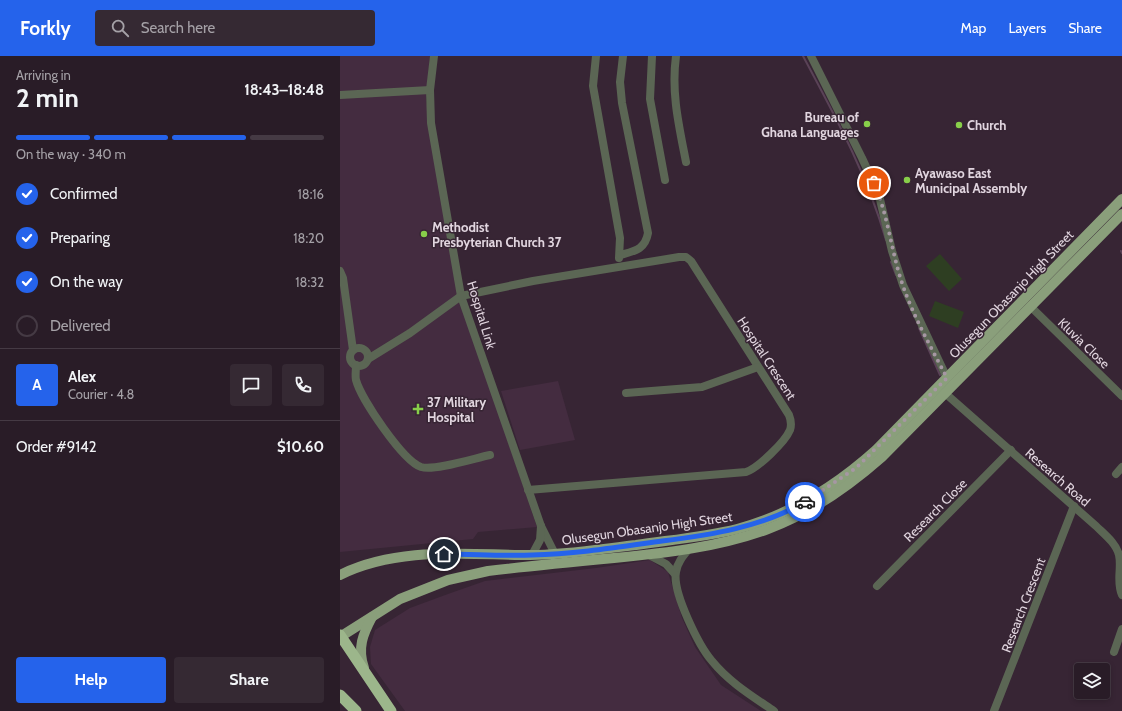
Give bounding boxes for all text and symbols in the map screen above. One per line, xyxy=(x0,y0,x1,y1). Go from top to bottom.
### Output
search box xyxy=(95,10,375,46)
text: Forkly xyxy=(20,17,71,40)
icon: search xyxy=(109,17,131,39)
text: Search here xyxy=(141,19,215,37)
text: Map xyxy=(961,19,986,37)
text: Layers xyxy=(1008,19,1046,37)
text: Share xyxy=(1068,19,1102,37)
text: Arriving in xyxy=(16,67,71,83)
text: 18:43–18:48 xyxy=(244,81,324,99)
text: 2 min xyxy=(16,82,79,114)
place label: Bureau of Ghana Languages xyxy=(761,109,860,140)
place label: Church xyxy=(967,117,1006,133)
marker: Bureau of Ghana Languages xyxy=(862,119,872,129)
marker: Church xyxy=(954,120,964,130)
text: On the way · 340 m xyxy=(16,146,126,162)
place label: Ayawaso East Municipal Assembly xyxy=(915,165,1027,196)
pin xyxy=(857,166,891,200)
icon: bag xyxy=(863,172,885,194)
marker: Ayawaso East Municipal Assembly xyxy=(902,175,912,185)
icon: check xyxy=(16,183,38,205)
text: Confirmed xyxy=(50,185,118,203)
text: 18:16 xyxy=(298,186,324,202)
place label: Methodist Presbyterian Church 37 xyxy=(432,219,562,250)
street label: Olusegun Obasanjo High Street xyxy=(945,226,1078,362)
icon: check xyxy=(16,227,38,249)
text: Preparing xyxy=(50,229,110,247)
marker: Methodist Presbyterian Church 37 xyxy=(419,229,429,239)
text: 18:20 xyxy=(293,230,324,246)
icon: check xyxy=(16,271,38,293)
text: On the way xyxy=(50,273,123,291)
text: 18:32 xyxy=(295,274,324,290)
street label: Hospital Link xyxy=(464,279,500,351)
street label: Hospital Crescent xyxy=(734,313,800,403)
street label: Kluvia Close xyxy=(1055,314,1113,372)
text: Delivered xyxy=(50,317,111,335)
button: chat xyxy=(230,364,272,406)
button: phone xyxy=(282,364,324,406)
text: Alex xyxy=(68,368,96,386)
text: A xyxy=(32,376,42,394)
text: Courier · 4.8 xyxy=(68,386,134,402)
place label: 37 Military Hospital xyxy=(427,394,486,425)
marker: 37 Military Hospital xyxy=(412,403,424,415)
text: Order #9142 xyxy=(16,438,97,456)
text: $10.60 xyxy=(277,438,324,456)
street label: Research Road xyxy=(1022,445,1094,509)
street label: Research Close xyxy=(900,475,970,545)
courier xyxy=(785,482,825,522)
icon: car xyxy=(794,491,816,513)
street label: Olusegun Obasanjo High Street xyxy=(561,508,734,549)
pin xyxy=(427,537,461,571)
icon: home xyxy=(433,543,455,565)
street label: Research Crescent xyxy=(998,555,1049,655)
button: Help xyxy=(16,657,166,703)
button: Share xyxy=(174,657,324,703)
map controls xyxy=(1074,663,1110,699)
button: layers xyxy=(1074,663,1110,699)

